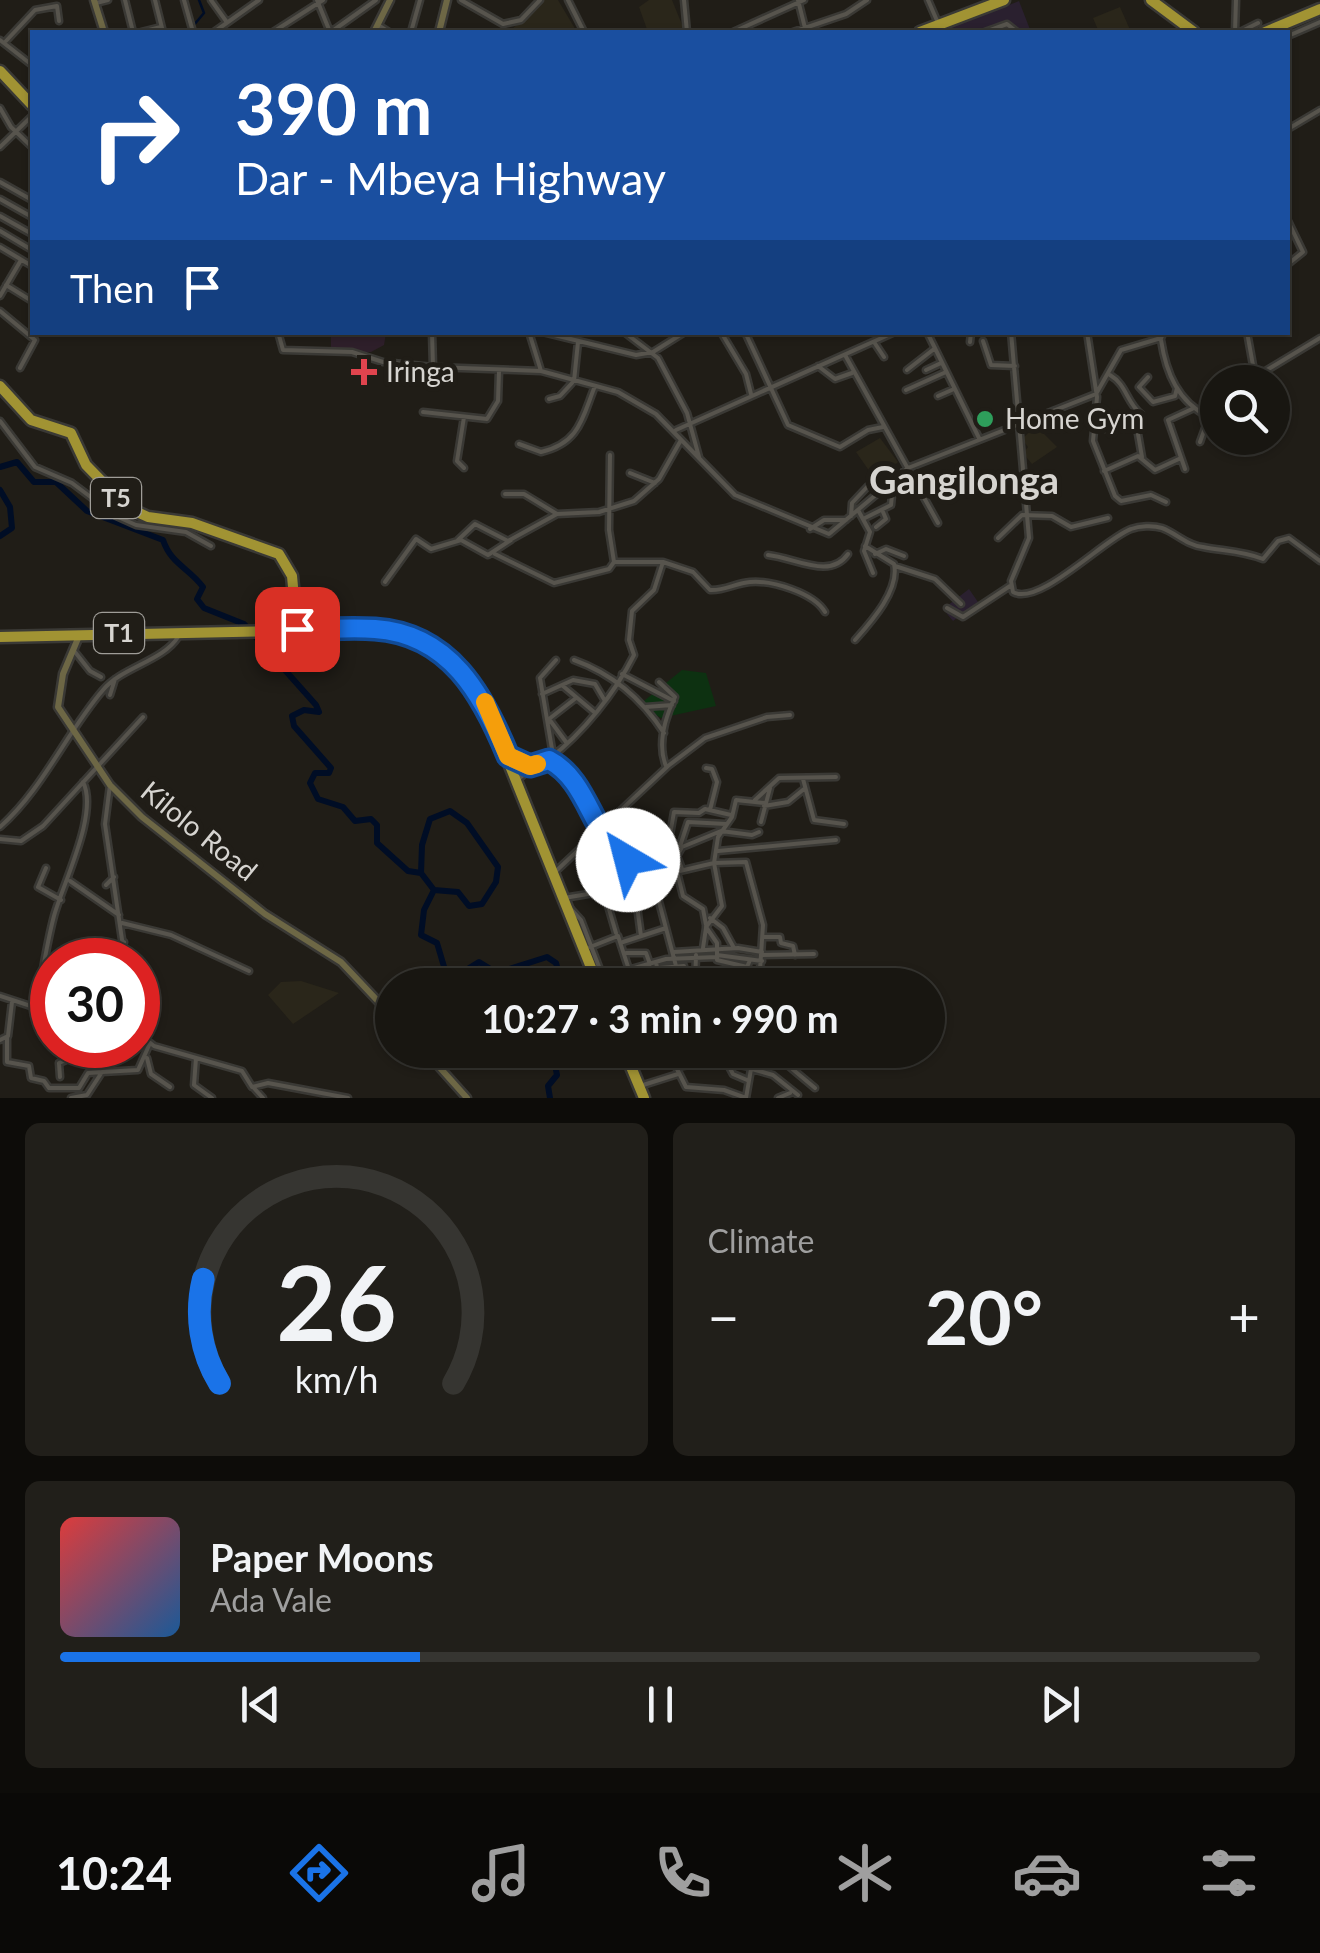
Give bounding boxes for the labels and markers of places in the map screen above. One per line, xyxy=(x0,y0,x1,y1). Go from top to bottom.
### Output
place label: Iringa xyxy=(386,354,455,388)
marker: Iringa xyxy=(351,359,377,385)
place label: Home Gym xyxy=(1005,401,1144,435)
marker: Home Gym xyxy=(974,408,996,430)
pin xyxy=(255,587,340,672)

